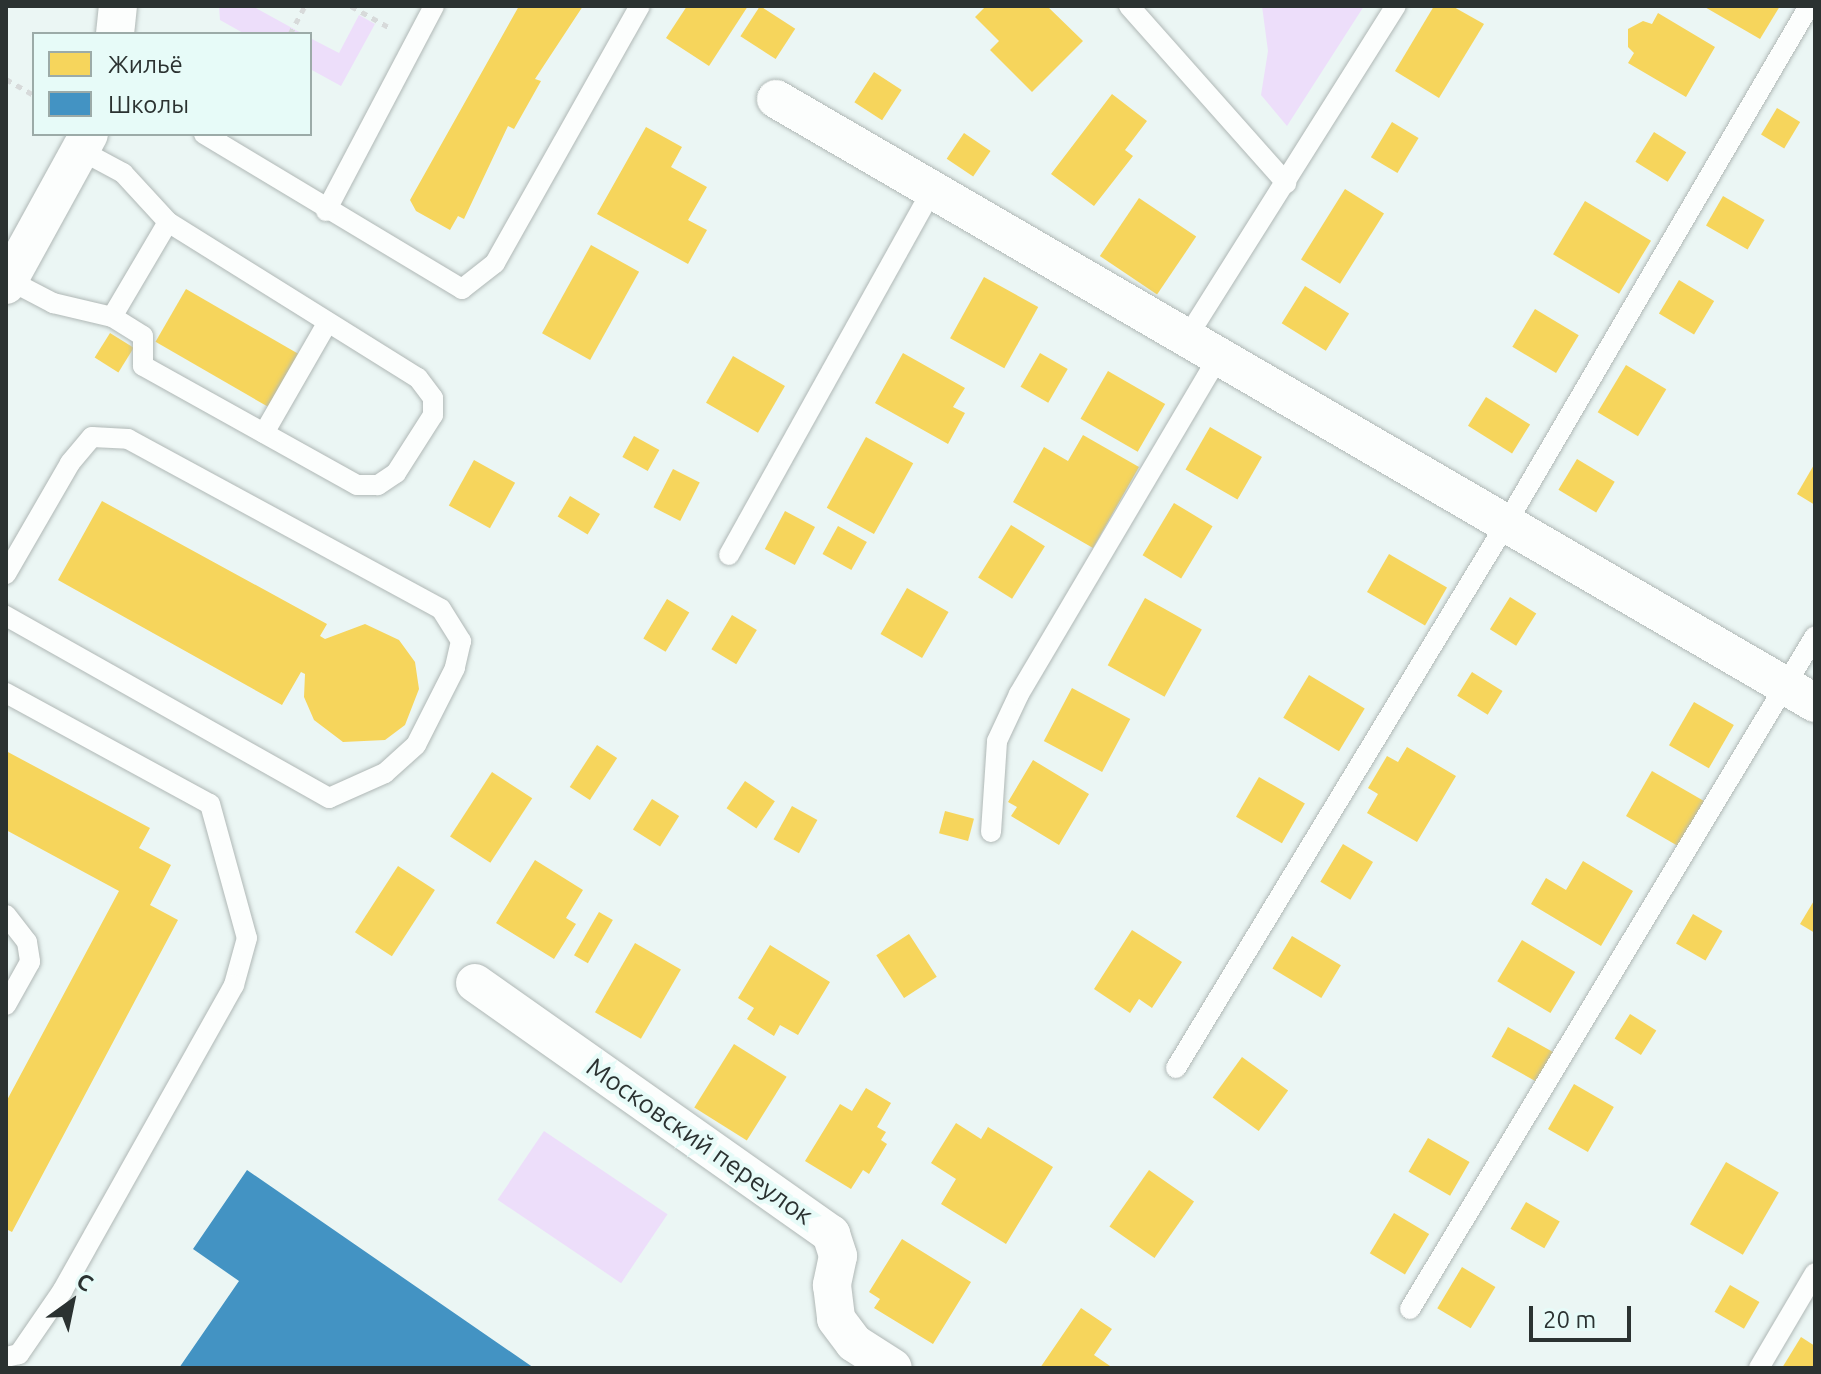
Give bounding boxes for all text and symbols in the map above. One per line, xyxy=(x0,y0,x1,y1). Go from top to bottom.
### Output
legend xyxy=(32,32,312,136)
text: Жильё xyxy=(108,51,183,78)
text: Школы xyxy=(108,91,189,118)
street label: Московский переулок xyxy=(581,1051,819,1231)
north arrow xyxy=(32,1262,112,1342)
text: С xyxy=(73,1267,98,1296)
scale bar xyxy=(1533,1290,1635,1340)
text: 20 m xyxy=(1543,1306,1596,1333)

